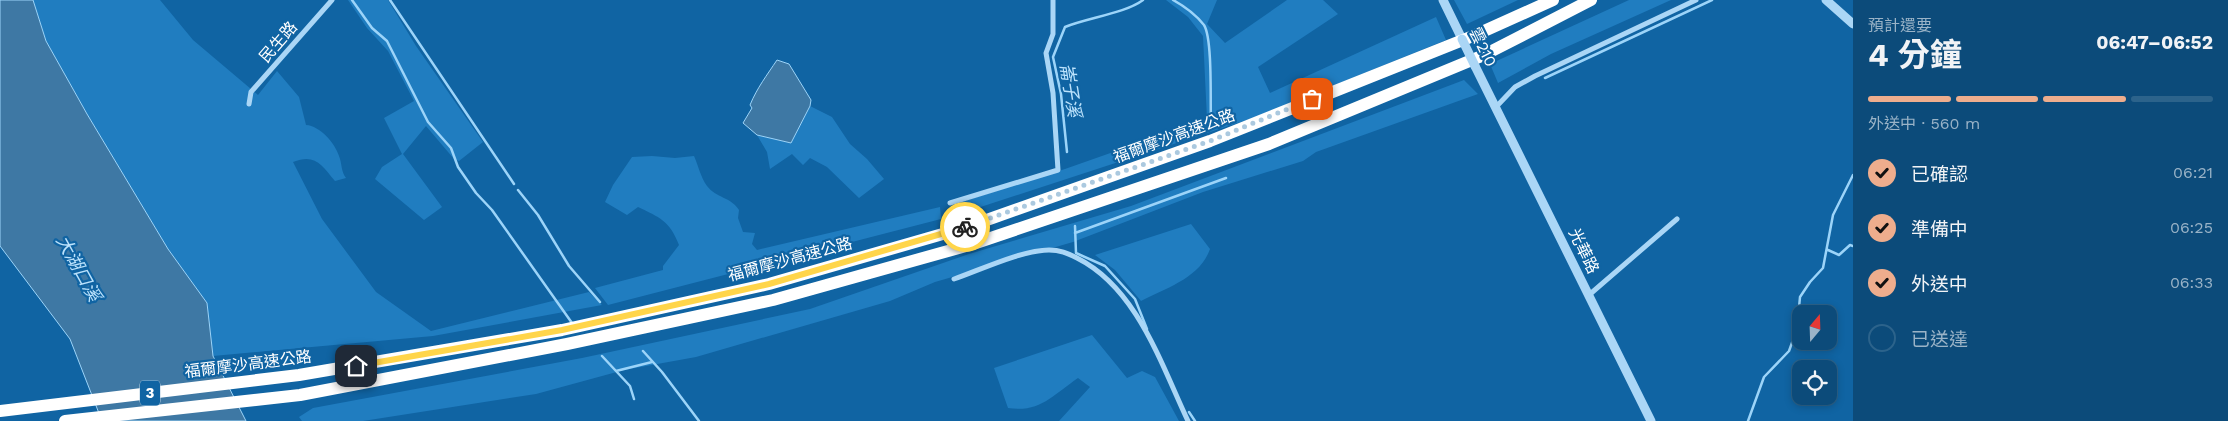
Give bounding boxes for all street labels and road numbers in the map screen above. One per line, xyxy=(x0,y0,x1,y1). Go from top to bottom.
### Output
street label: 民生路 xyxy=(255,18,301,66)
street label: 雲210 xyxy=(1465,24,1501,70)
street label: 福爾摩沙高速公路 xyxy=(1111,105,1237,167)
street label: 光華路 xyxy=(1565,225,1603,277)
street label: 福爾摩沙高速公路 xyxy=(726,233,854,285)
street label: 福爾摩沙高速公路 xyxy=(183,347,313,381)
road number: 3 xyxy=(140,380,160,406)

